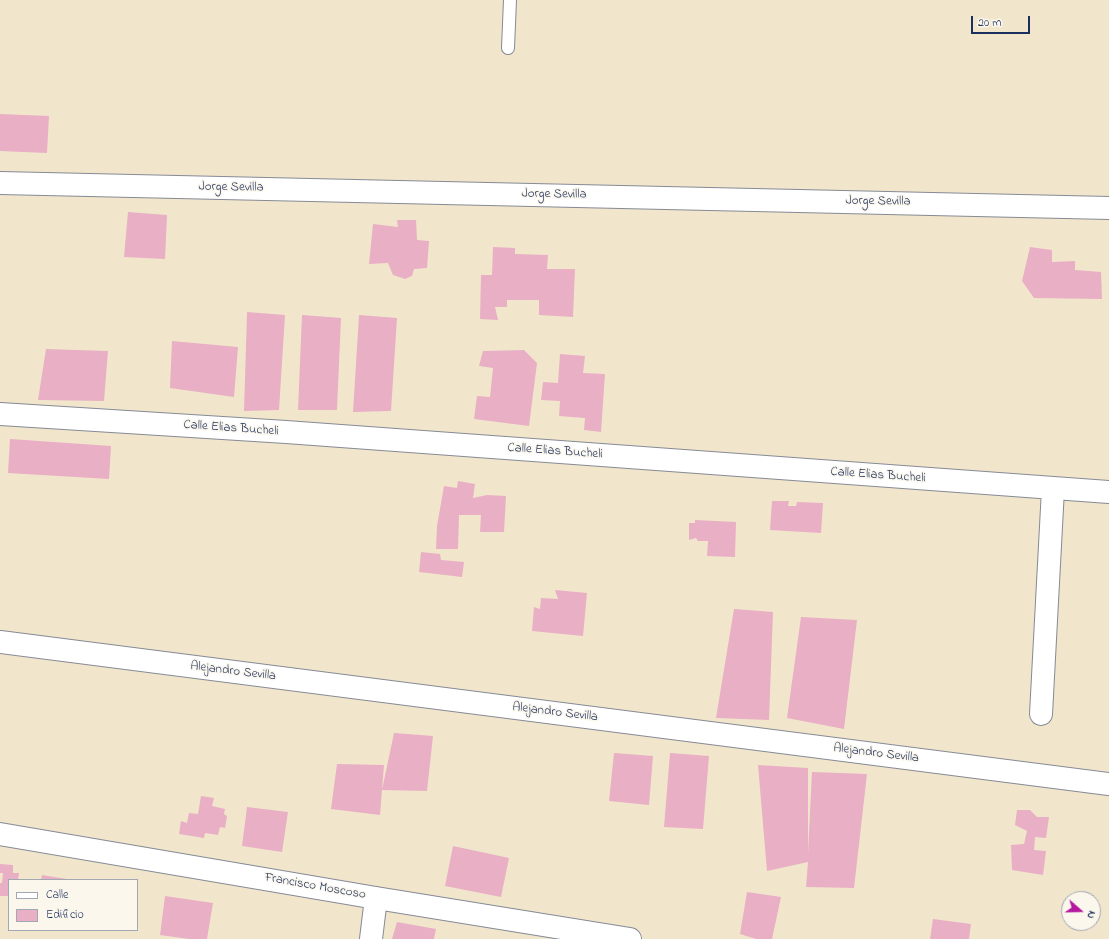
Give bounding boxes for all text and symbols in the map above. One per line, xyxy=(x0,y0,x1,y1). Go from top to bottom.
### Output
scale bar xyxy=(973,8,1032,34)
text: 20 m xyxy=(978,14,1001,32)
street label: Jorge Sevilla xyxy=(198,180,264,196)
street label: Jorge Sevilla xyxy=(521,187,587,203)
street label: Jorge Sevilla xyxy=(845,194,911,210)
street label: Calle Elias Bucheli xyxy=(183,418,279,440)
street label: Calle Elias Bucheli xyxy=(507,441,603,463)
street label: Calle Elias Bucheli xyxy=(830,465,926,487)
street label: Alejandro Sevilla xyxy=(189,659,277,685)
street label: Alejandro Sevilla xyxy=(511,700,599,726)
street label: Alejandro Sevilla xyxy=(832,741,920,767)
street label: Francisco Moscoso xyxy=(263,870,367,904)
legend xyxy=(8,879,138,931)
text: Calle xyxy=(46,886,68,904)
north arrow xyxy=(1061,891,1101,931)
text: Edificio xyxy=(46,906,84,924)
text: N xyxy=(1083,909,1100,921)

